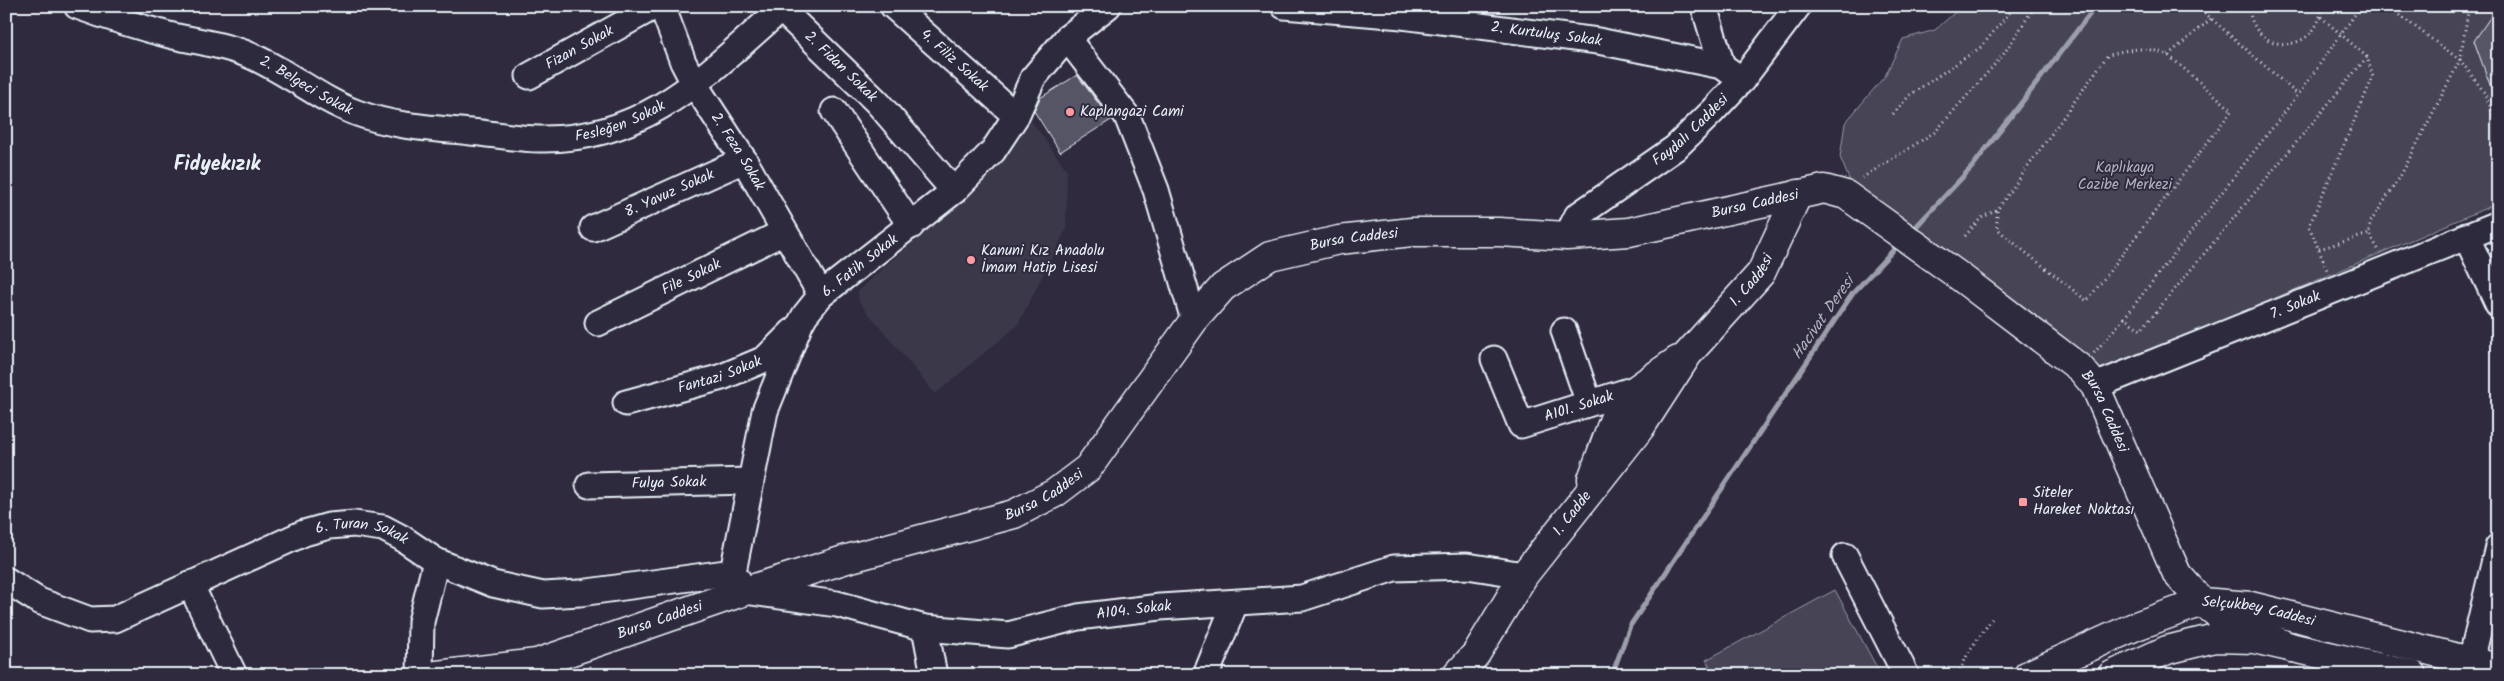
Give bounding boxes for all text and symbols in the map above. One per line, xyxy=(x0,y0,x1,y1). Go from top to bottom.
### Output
street label: 2. Kurtuluş Sokak xyxy=(1490,15,1605,54)
street label: Fizan Sokak xyxy=(541,19,619,77)
street label: 4. Filiz Sokak xyxy=(914,23,995,99)
street label: 2. Fidan Sokak xyxy=(799,25,884,109)
street label: 2. Belgeci Sokak xyxy=(255,50,357,122)
street label: Faydalı Caddesi xyxy=(1647,88,1736,172)
street label: Fesleğen Sokak xyxy=(573,94,671,149)
place label: Kaplangazi Cami xyxy=(1080,100,1185,124)
marker: Kaplangazi Cami xyxy=(1064,106,1076,118)
street label: 2. Feza Sokak xyxy=(704,108,772,196)
district label: Fidyekızık xyxy=(174,149,261,181)
park label: Kaplıkaya Cazibe Merkezi xyxy=(2078,156,2174,197)
street label: 8. Yavuz Sokak xyxy=(621,162,719,224)
street label: Bursa Caddesi xyxy=(1709,183,1802,226)
street label: Bursa Caddesi xyxy=(1307,221,1401,258)
street label: 6. Fatih Sokak xyxy=(816,228,904,304)
place label: Kanuni Kız Anadolu İmam Hatip Lisesi xyxy=(981,239,1104,280)
street label: 1. Caddesi xyxy=(1724,249,1781,312)
street label: File Sokak xyxy=(657,252,726,302)
marker: Kanuni Kız Anadolu İmam Hatip Lisesi xyxy=(965,254,977,266)
water label: Hacivat Deresi xyxy=(1785,269,1863,365)
street label: 7. Sokak xyxy=(2267,284,2325,326)
street label: Fantazi Sokak xyxy=(675,349,767,400)
street label: Bursa Caddesi xyxy=(2075,365,2135,458)
street label: A101. Sokak xyxy=(1541,384,1618,429)
street label: Bursa Caddesi xyxy=(1002,462,1090,528)
street label: Fulya Sokak xyxy=(631,470,708,496)
place label: Siteler Hareket Noktası xyxy=(2033,481,2135,522)
street label: 1. Cadde xyxy=(1547,486,1598,541)
marker: Siteler Hareket Noktası xyxy=(2017,496,2029,508)
street label: 6. Turan Sokak xyxy=(313,512,414,552)
street label: Selçukbey Caddesi xyxy=(2201,590,2319,634)
street label: Bursa Caddesi xyxy=(614,594,707,646)
street label: A104. Sokak xyxy=(1095,594,1173,627)

